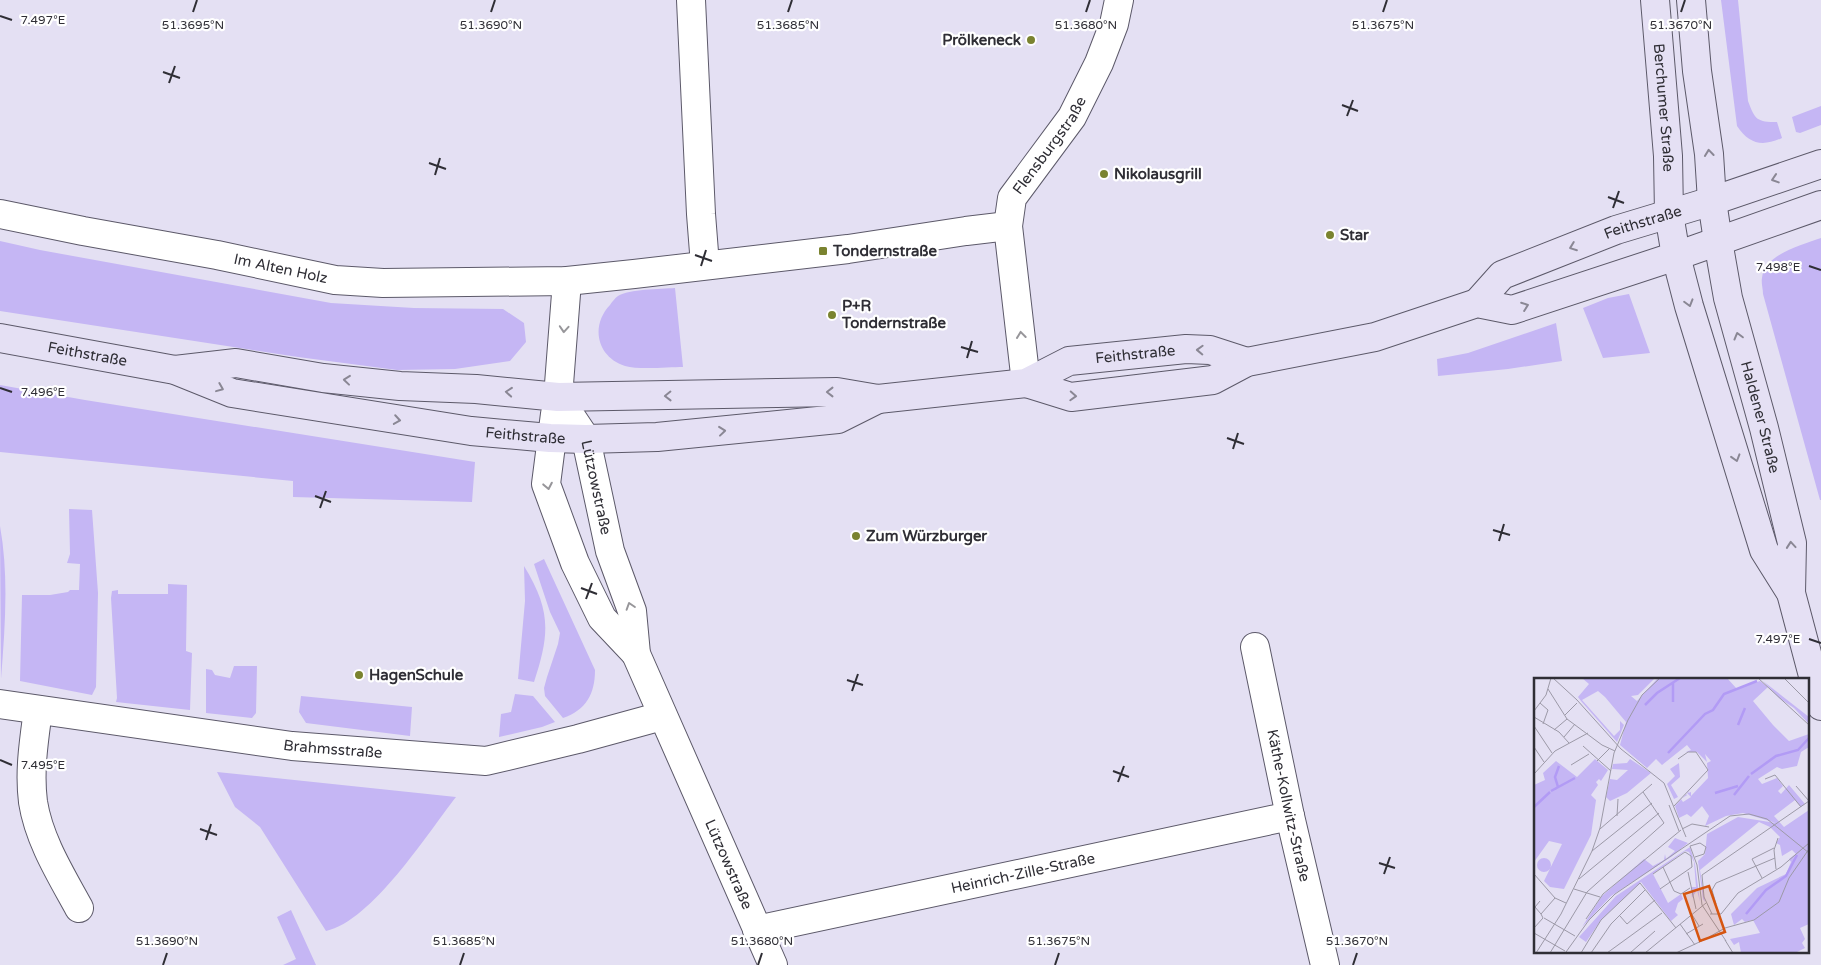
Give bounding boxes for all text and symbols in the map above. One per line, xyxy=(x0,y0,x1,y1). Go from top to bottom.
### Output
text: 7.497°E xyxy=(21,13,66,27)
text: 51.3695°N xyxy=(162,18,224,32)
text: 51.3690°N xyxy=(460,18,522,32)
text: 51.3685°N xyxy=(757,18,819,32)
text: 51.3680°N xyxy=(1055,18,1117,32)
text: 51.3675°N xyxy=(1352,18,1414,32)
text: 51.3670°N xyxy=(1650,18,1712,32)
place label: Prölkeneck xyxy=(942,31,1021,49)
marker: Prölkeneck xyxy=(1025,34,1037,46)
street label: Berchumer Straße xyxy=(1650,43,1677,172)
street label: Flensburgstraße xyxy=(1009,93,1090,198)
one-way arrow xyxy=(1704,148,1715,156)
place label: Nikolausgrill xyxy=(1114,165,1202,184)
marker: Nikolausgrill xyxy=(1098,168,1110,180)
one-way arrow xyxy=(1771,174,1779,184)
street label: Feithstraße xyxy=(1601,202,1684,243)
place label: Star xyxy=(1340,226,1369,244)
marker: Star xyxy=(1324,229,1336,241)
one-way arrow xyxy=(1569,241,1578,251)
place label: Tondernstraße xyxy=(832,242,937,260)
marker: Tondernstraße xyxy=(817,245,829,257)
street label: Im Alten Holz xyxy=(232,250,329,287)
text: 7.498°E xyxy=(1756,260,1801,274)
place label: P+R Tondernstraße xyxy=(841,297,946,332)
one-way arrow xyxy=(1683,298,1693,307)
one-way arrow xyxy=(1520,302,1528,312)
marker: P+R Tondernstraße xyxy=(826,309,838,321)
one-way arrow xyxy=(558,326,569,334)
one-way arrow xyxy=(1016,331,1027,339)
one-way arrow xyxy=(1734,333,1744,341)
street label: Feithstraße xyxy=(46,338,129,370)
street label: Feithstraße xyxy=(1094,341,1176,367)
one-way arrow xyxy=(1196,345,1204,355)
street label: Haldener Straße xyxy=(1737,359,1784,475)
one-way arrow xyxy=(343,375,351,386)
one-way arrow xyxy=(216,383,224,393)
text: 7.496°E xyxy=(21,385,66,399)
one-way arrow xyxy=(505,387,513,398)
one-way arrow xyxy=(826,387,834,397)
one-way arrow xyxy=(1069,390,1077,401)
one-way arrow xyxy=(663,391,671,401)
one-way arrow xyxy=(393,414,402,424)
street label: Feithstraße xyxy=(485,423,566,447)
one-way arrow xyxy=(718,426,726,437)
street label: Lützowstraße xyxy=(577,438,615,537)
one-way arrow xyxy=(1731,454,1741,462)
one-way arrow xyxy=(542,482,553,491)
place label: Zum Würzburger xyxy=(866,527,987,546)
marker: Zum Würzburger xyxy=(850,530,862,542)
one-way arrow xyxy=(1786,540,1797,548)
one-way arrow xyxy=(626,602,636,611)
text: 7.497°E xyxy=(1756,632,1801,646)
place label: HagenSchule xyxy=(369,666,464,685)
marker: HagenSchule xyxy=(353,669,365,681)
inset map xyxy=(1534,678,1808,952)
street label: Käthe-Kollwitz-Straße xyxy=(1263,728,1314,884)
street label: Brahmsstraße xyxy=(282,736,383,762)
text: 7.495°E xyxy=(21,758,66,772)
street label: Lützowstraße xyxy=(701,817,756,912)
street label: Heinrich-Zille-Straße xyxy=(949,849,1097,897)
text: 51.3690°N xyxy=(136,934,198,948)
text: 51.3685°N xyxy=(433,934,495,948)
text: 51.3680°N xyxy=(731,934,793,948)
text: 51.3675°N xyxy=(1028,934,1090,948)
text: 51.3670°N xyxy=(1326,934,1388,948)

